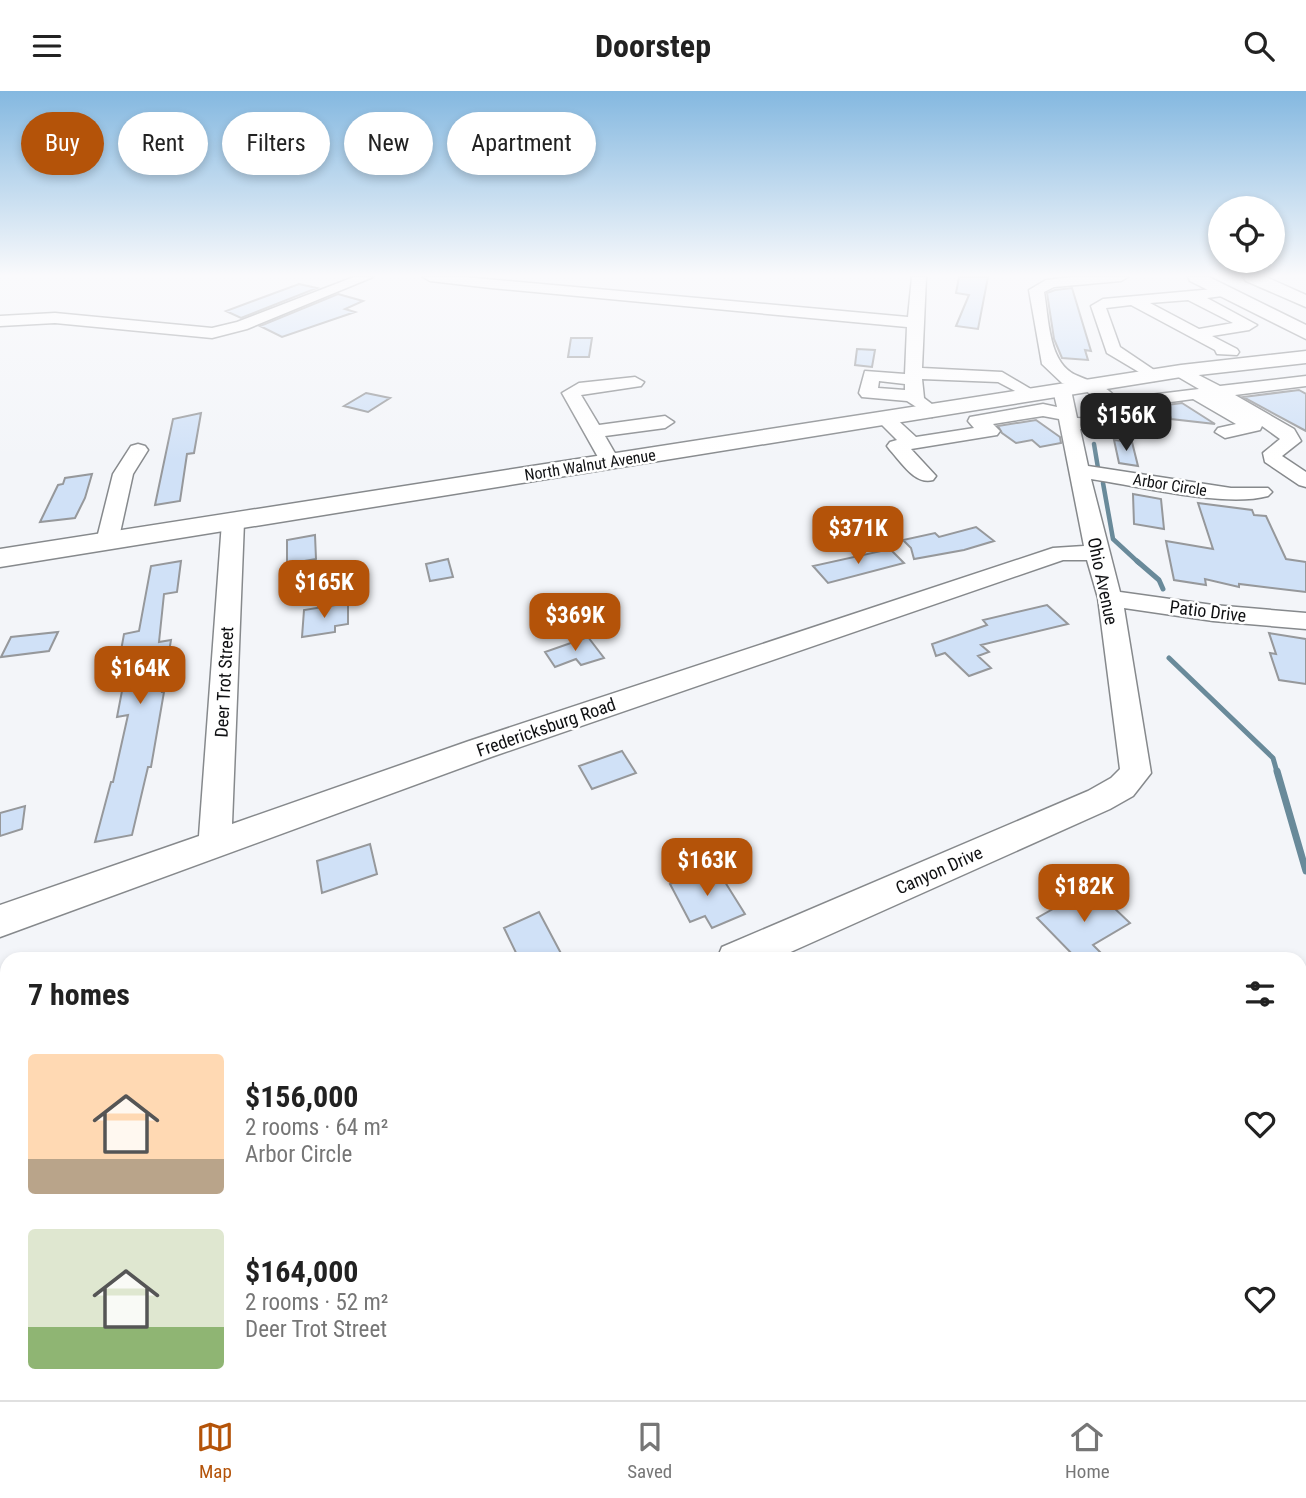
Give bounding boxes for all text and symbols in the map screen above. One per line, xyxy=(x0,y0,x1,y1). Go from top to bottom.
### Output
icon: menu xyxy=(28,27,66,65)
text: Doorstep xyxy=(595,27,711,65)
icon: search xyxy=(1240,27,1278,65)
chip: Buy xyxy=(21,112,104,175)
chip: Rent xyxy=(118,112,208,175)
chip: Filters xyxy=(222,112,330,175)
chip: New xyxy=(344,112,433,175)
chip: Apartment xyxy=(447,112,596,175)
map controls xyxy=(1208,196,1285,273)
button: locate xyxy=(1208,196,1285,273)
pin: $156K xyxy=(1077,393,1175,453)
text: $156K xyxy=(1096,402,1156,429)
street label: North Walnut Avenue xyxy=(523,445,657,485)
street label: Arbor Circle xyxy=(1132,470,1208,500)
pin: $371K xyxy=(809,507,907,566)
text: $371K xyxy=(828,515,888,542)
street label: Ohio Avenue xyxy=(1084,535,1122,627)
pin: $165K xyxy=(275,561,373,620)
text: $165K xyxy=(294,569,354,596)
pin: $369K xyxy=(526,594,624,653)
street label: Patio Drive xyxy=(1168,596,1248,626)
text: $369K xyxy=(545,602,605,629)
street label: Deer Trot Street xyxy=(211,626,237,738)
pin: $164K xyxy=(91,647,189,706)
text: $164K xyxy=(110,655,170,682)
street label: Fredericksburg Road xyxy=(474,693,618,761)
pin: $163K xyxy=(658,839,756,898)
street label: Canyon Drive xyxy=(892,842,986,898)
text: $163K xyxy=(677,847,737,874)
pin: $182K xyxy=(1035,865,1133,924)
text: $182K xyxy=(1054,873,1114,900)
icon: filters xyxy=(1241,975,1279,1013)
text: 7 homes xyxy=(28,977,130,1012)
text: $156,000 xyxy=(245,1079,358,1114)
icon: home xyxy=(84,1082,168,1166)
icon: heart xyxy=(1241,1105,1279,1143)
text: 2 rooms · 64 m² xyxy=(245,1114,388,1141)
text: Arbor Circle xyxy=(245,1141,352,1168)
text: $164,000 xyxy=(245,1254,358,1289)
icon: home xyxy=(84,1257,168,1341)
icon: heart xyxy=(1241,1280,1279,1318)
text: 2 rooms · 52 m² xyxy=(245,1289,388,1316)
text: Deer Trot Street xyxy=(245,1316,387,1343)
tab: Map xyxy=(196,1418,234,1483)
tab: Saved xyxy=(627,1418,672,1483)
tab: Home xyxy=(1065,1418,1110,1483)

